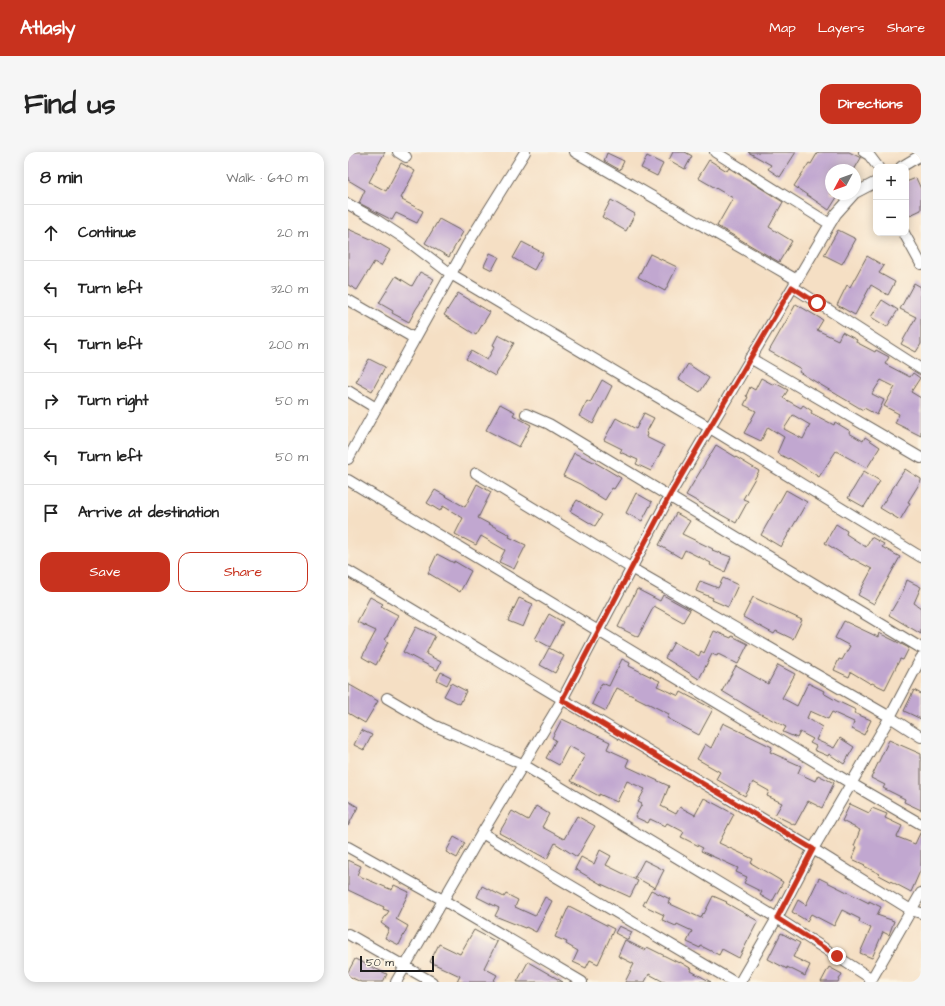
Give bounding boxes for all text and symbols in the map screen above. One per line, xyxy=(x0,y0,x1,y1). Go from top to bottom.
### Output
text: Atlasly xyxy=(20,15,75,42)
text: Map xyxy=(769,18,796,38)
text: Layers xyxy=(818,18,865,38)
text: Share xyxy=(887,18,925,38)
button: Directions xyxy=(820,84,921,124)
text: Find us xyxy=(24,85,115,124)
north arrow xyxy=(825,164,861,200)
map controls xyxy=(873,164,909,236)
button: + xyxy=(873,164,909,200)
text: 8 min xyxy=(40,166,82,190)
text: Walk · 640 m xyxy=(226,169,308,187)
button: − xyxy=(873,200,909,236)
icon: ahead xyxy=(40,222,62,244)
text: Continue xyxy=(78,222,136,243)
text: 20 m xyxy=(277,224,308,242)
icon: left xyxy=(40,278,62,300)
text: Turn left xyxy=(78,278,142,299)
text: 320 m xyxy=(270,280,308,298)
route start xyxy=(808,294,826,312)
icon: left xyxy=(40,334,62,356)
text: Turn left xyxy=(78,334,142,355)
text: 200 m xyxy=(269,336,308,354)
icon: right xyxy=(40,390,62,412)
text: Turn right xyxy=(78,390,149,411)
text: 50 m xyxy=(275,392,308,410)
icon: left xyxy=(40,446,62,468)
text: Turn left xyxy=(78,446,142,467)
text: 50 m xyxy=(275,448,308,466)
icon: arrive xyxy=(40,502,62,524)
text: Arrive at destination xyxy=(78,502,219,523)
button: Save xyxy=(40,552,170,592)
button: Share xyxy=(178,552,308,592)
route end xyxy=(828,947,846,965)
scale bar xyxy=(360,954,434,973)
text: 50 m xyxy=(366,955,394,970)

